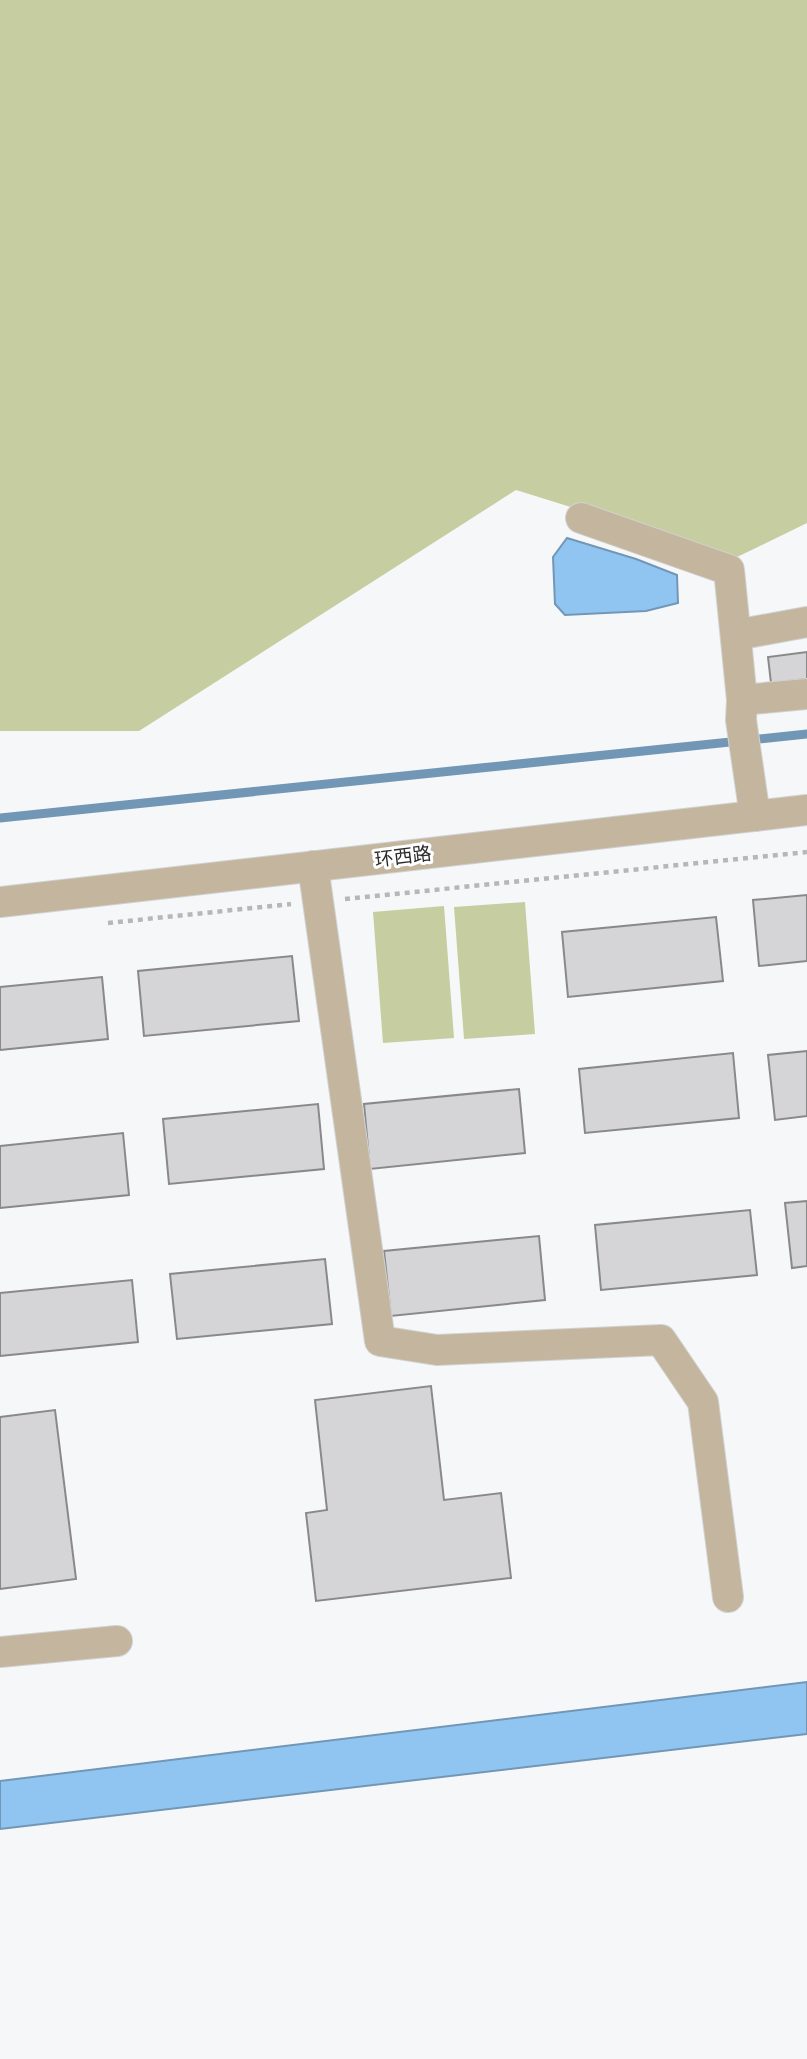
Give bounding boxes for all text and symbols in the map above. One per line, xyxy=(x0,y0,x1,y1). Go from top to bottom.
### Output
street label: 环西路 xyxy=(373,840,433,872)

